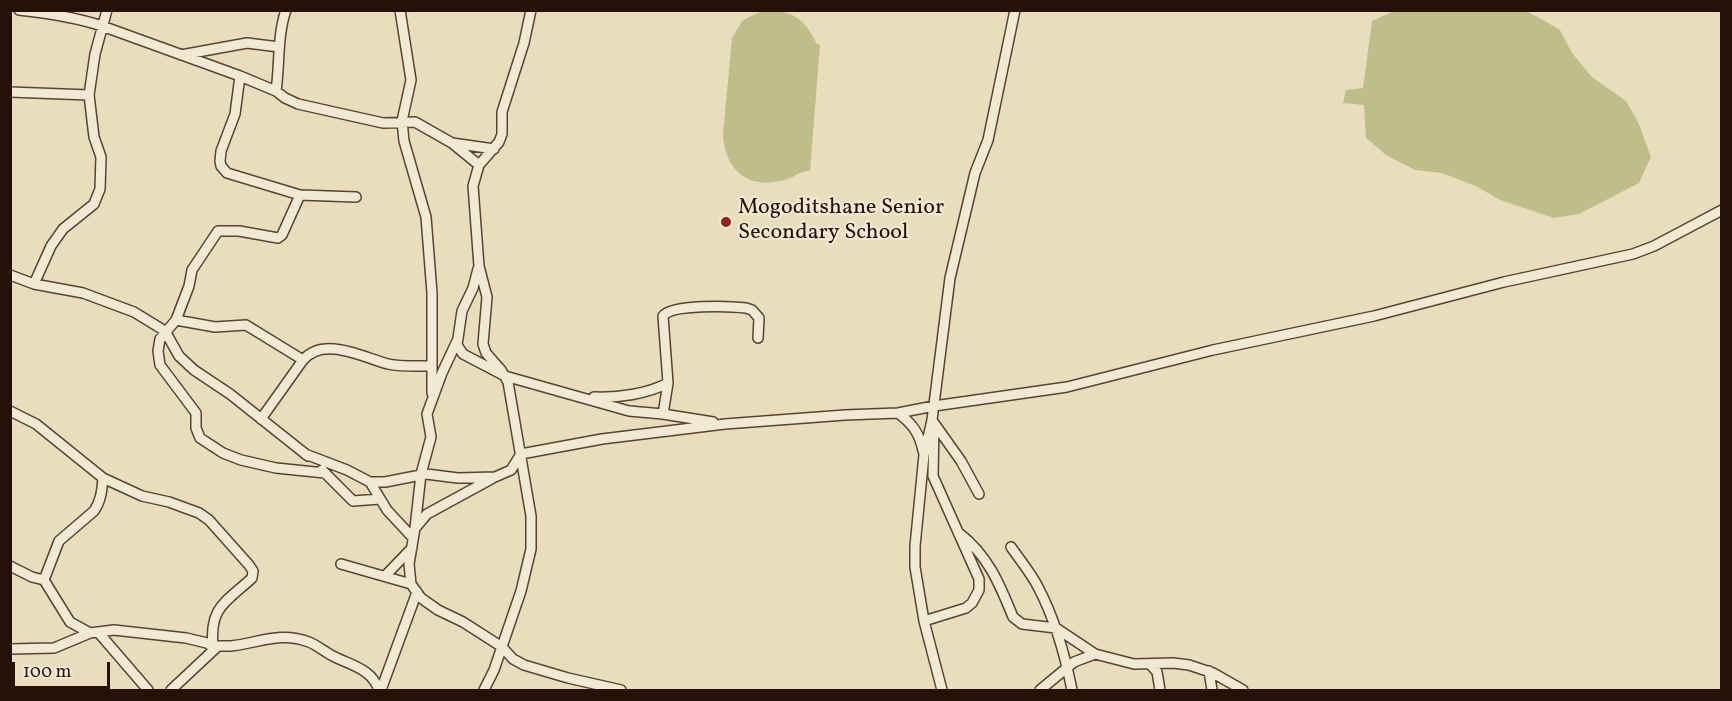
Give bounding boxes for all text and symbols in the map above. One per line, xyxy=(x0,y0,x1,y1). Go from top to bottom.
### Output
place label: Mogoditshane Senior Secondary School xyxy=(738,196,944,248)
marker: Mogoditshane Senior Secondary School xyxy=(719,215,733,229)
scale bar xyxy=(15,650,112,688)
text: 100 m xyxy=(23,660,72,685)

